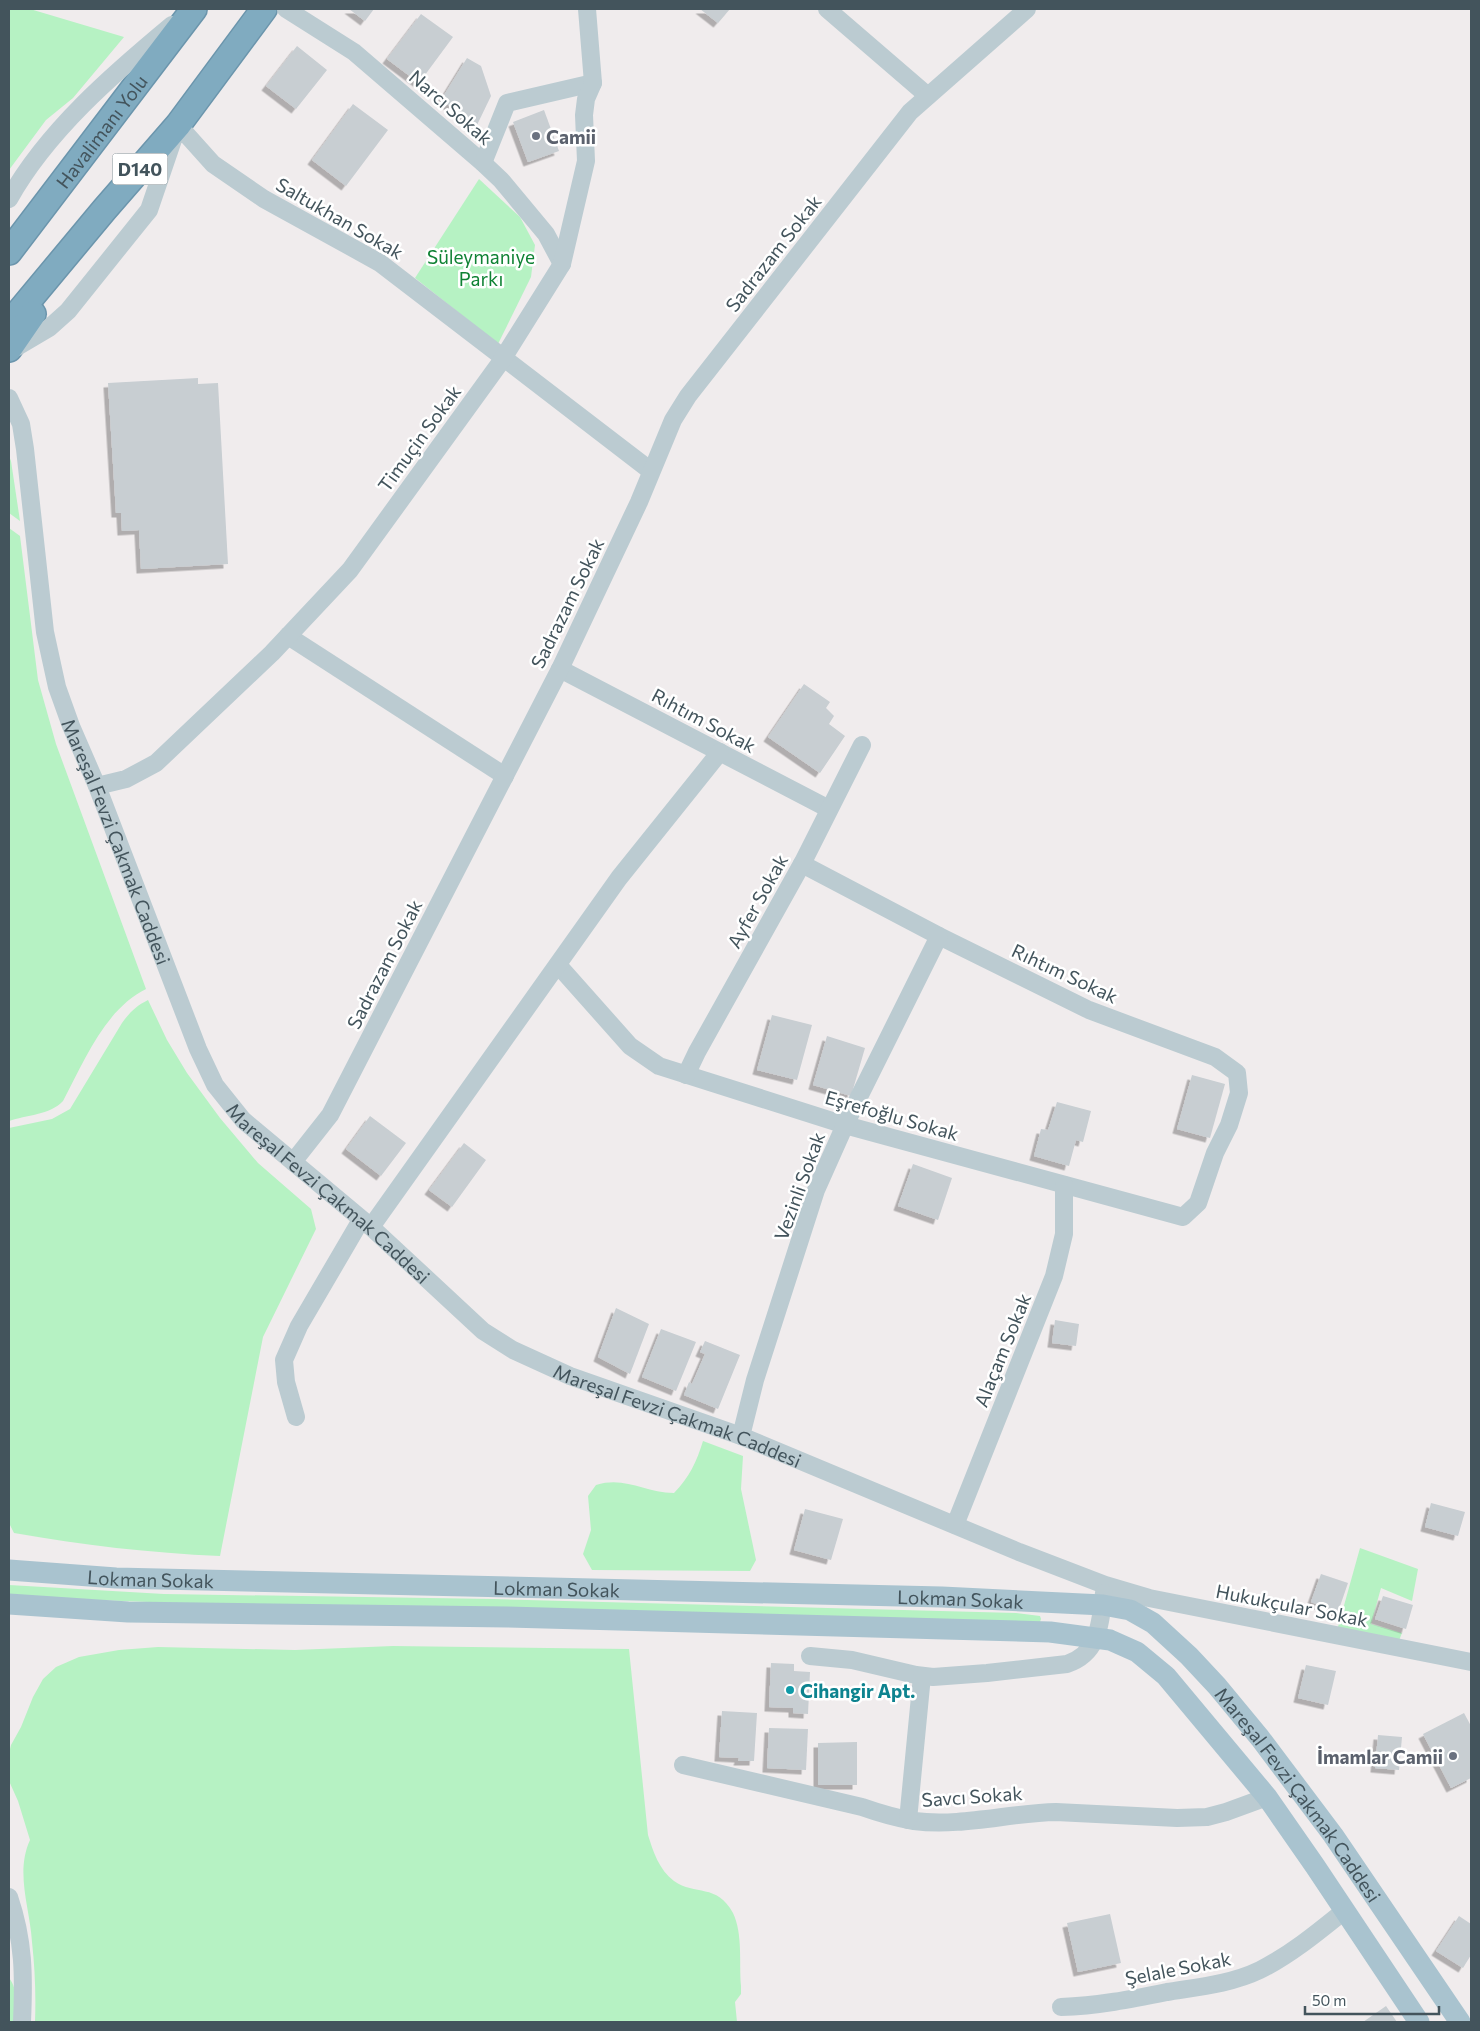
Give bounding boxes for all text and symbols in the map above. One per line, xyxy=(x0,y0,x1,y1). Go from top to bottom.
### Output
street label: Narcı Sokak xyxy=(405,65,497,149)
street label: Havalimanı Yolu xyxy=(51,70,152,192)
place label: Camii xyxy=(546,125,596,148)
marker: Camii xyxy=(530,130,542,142)
road number: D140 xyxy=(112,153,168,184)
street label: Saltukhan Sokak xyxy=(272,172,408,264)
street label: Sadrazam Sokak xyxy=(720,190,826,316)
park label: Süleymaniye Parkı xyxy=(427,245,535,290)
street label: Timuçin Sokak xyxy=(373,380,465,496)
street label: Sadrazam Sokak xyxy=(526,534,608,672)
street label: Rıhtım Sokak xyxy=(648,683,760,757)
street label: Mareşal Fevzi Çakmak Caddesi xyxy=(58,715,176,968)
street label: Ayfer Sokak xyxy=(722,850,792,952)
street label: Sadrazam Sokak xyxy=(342,896,426,1032)
street label: Rıhtım Sokak xyxy=(1008,938,1122,1008)
street label: Eşrefoğlu Sokak xyxy=(823,1085,961,1145)
street label: Mareşal Fevzi Çakmak Caddesi xyxy=(222,1098,435,1288)
street label: Vezinli Sokak xyxy=(769,1129,829,1243)
street label: Alaçam Sokak xyxy=(969,1290,1035,1410)
street label: Mareşal Fevzi Çakmak Caddesi xyxy=(550,1359,805,1472)
street label: Lokman Sokak xyxy=(87,1564,214,1592)
street label: Lokman Sokak xyxy=(493,1575,620,1601)
street label: Hukukçular Sokak xyxy=(1214,1579,1370,1631)
street label: Lokman Sokak xyxy=(897,1584,1024,1613)
place label: Cihangir Apt. xyxy=(800,1679,915,1702)
street label: Mareşal Fevzi Çakmak Caddesi xyxy=(1211,1682,1386,1906)
marker: Cihangir Apt. xyxy=(784,1684,796,1696)
place label: İmamlar Camii xyxy=(1317,1745,1443,1768)
marker: İmamlar Camii xyxy=(1447,1750,1459,1762)
street label: Savcı Sokak xyxy=(921,1781,1023,1811)
street label: Şelale Sokak xyxy=(1123,1946,1233,1990)
scale bar xyxy=(1305,1984,1439,2016)
text: 50 m xyxy=(1312,1991,1346,2009)

